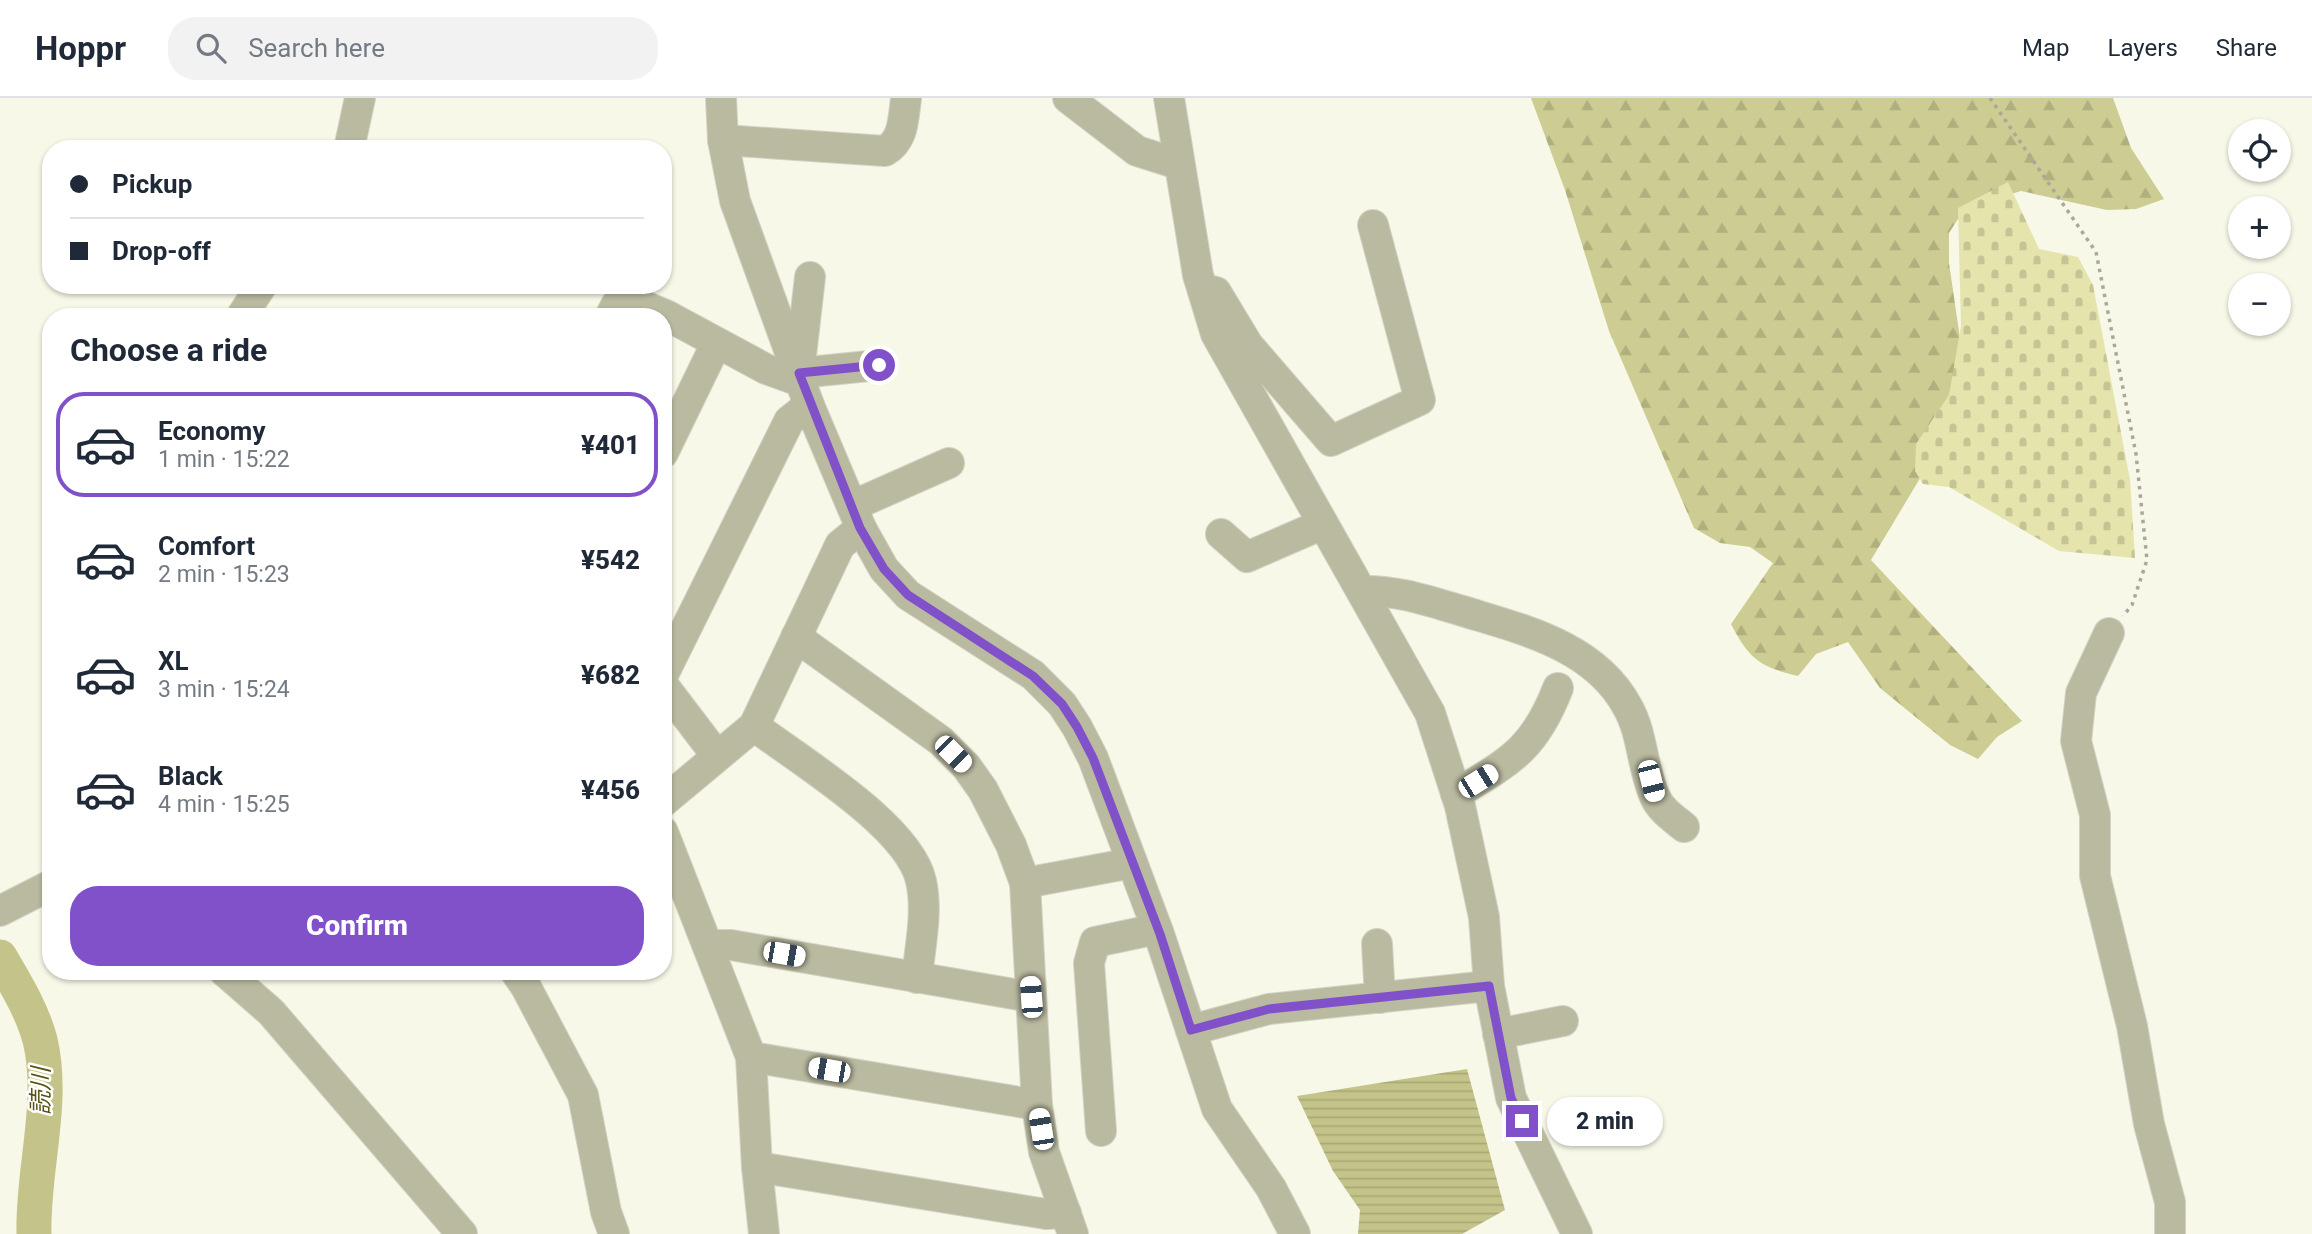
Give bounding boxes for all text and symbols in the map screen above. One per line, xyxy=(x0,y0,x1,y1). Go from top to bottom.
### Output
search box xyxy=(168,17,658,80)
text: Hoppr xyxy=(35,29,126,68)
icon: search xyxy=(192,29,230,67)
text: Search here xyxy=(248,33,385,63)
text: Map xyxy=(2022,34,2070,62)
text: Layers xyxy=(2108,34,2178,62)
text: Share xyxy=(2216,34,2277,62)
map controls xyxy=(2228,119,2291,336)
button: locate xyxy=(2228,119,2291,182)
text: Pickup xyxy=(112,169,192,199)
button: + xyxy=(2228,196,2291,259)
text: Drop-off xyxy=(112,236,211,266)
button: − xyxy=(2228,273,2291,336)
text: Choose a ride xyxy=(70,331,267,369)
route start xyxy=(863,349,895,381)
icon: car xyxy=(74,413,137,476)
text: Economy xyxy=(158,416,265,446)
text: ¥401 xyxy=(581,430,640,460)
text: 1 min · 15:22 xyxy=(158,446,290,473)
icon: car xyxy=(74,528,137,591)
text: Comfort xyxy=(158,531,255,561)
text: ¥542 xyxy=(581,545,640,575)
text: 2 min · 15:23 xyxy=(158,561,290,588)
icon: car xyxy=(74,643,137,706)
text: XL xyxy=(158,646,189,676)
text: ¥682 xyxy=(581,660,640,690)
text: 3 min · 15:24 xyxy=(158,676,290,703)
car xyxy=(931,732,976,776)
icon: car xyxy=(74,758,137,821)
car xyxy=(1636,758,1667,804)
text: Black xyxy=(158,761,223,791)
car xyxy=(1455,761,1502,801)
text: ¥456 xyxy=(581,775,640,805)
text: 4 min · 15:25 xyxy=(158,791,290,818)
button: Confirm xyxy=(70,886,644,966)
car xyxy=(762,940,807,968)
car xyxy=(1020,975,1043,1019)
car xyxy=(807,1056,852,1084)
water label: 読川 xyxy=(27,1064,55,1115)
callout: 2 min xyxy=(1546,1096,1662,1146)
route end xyxy=(1506,1105,1538,1137)
car xyxy=(1028,1107,1055,1151)
text: 2 min xyxy=(1576,1108,1634,1135)

